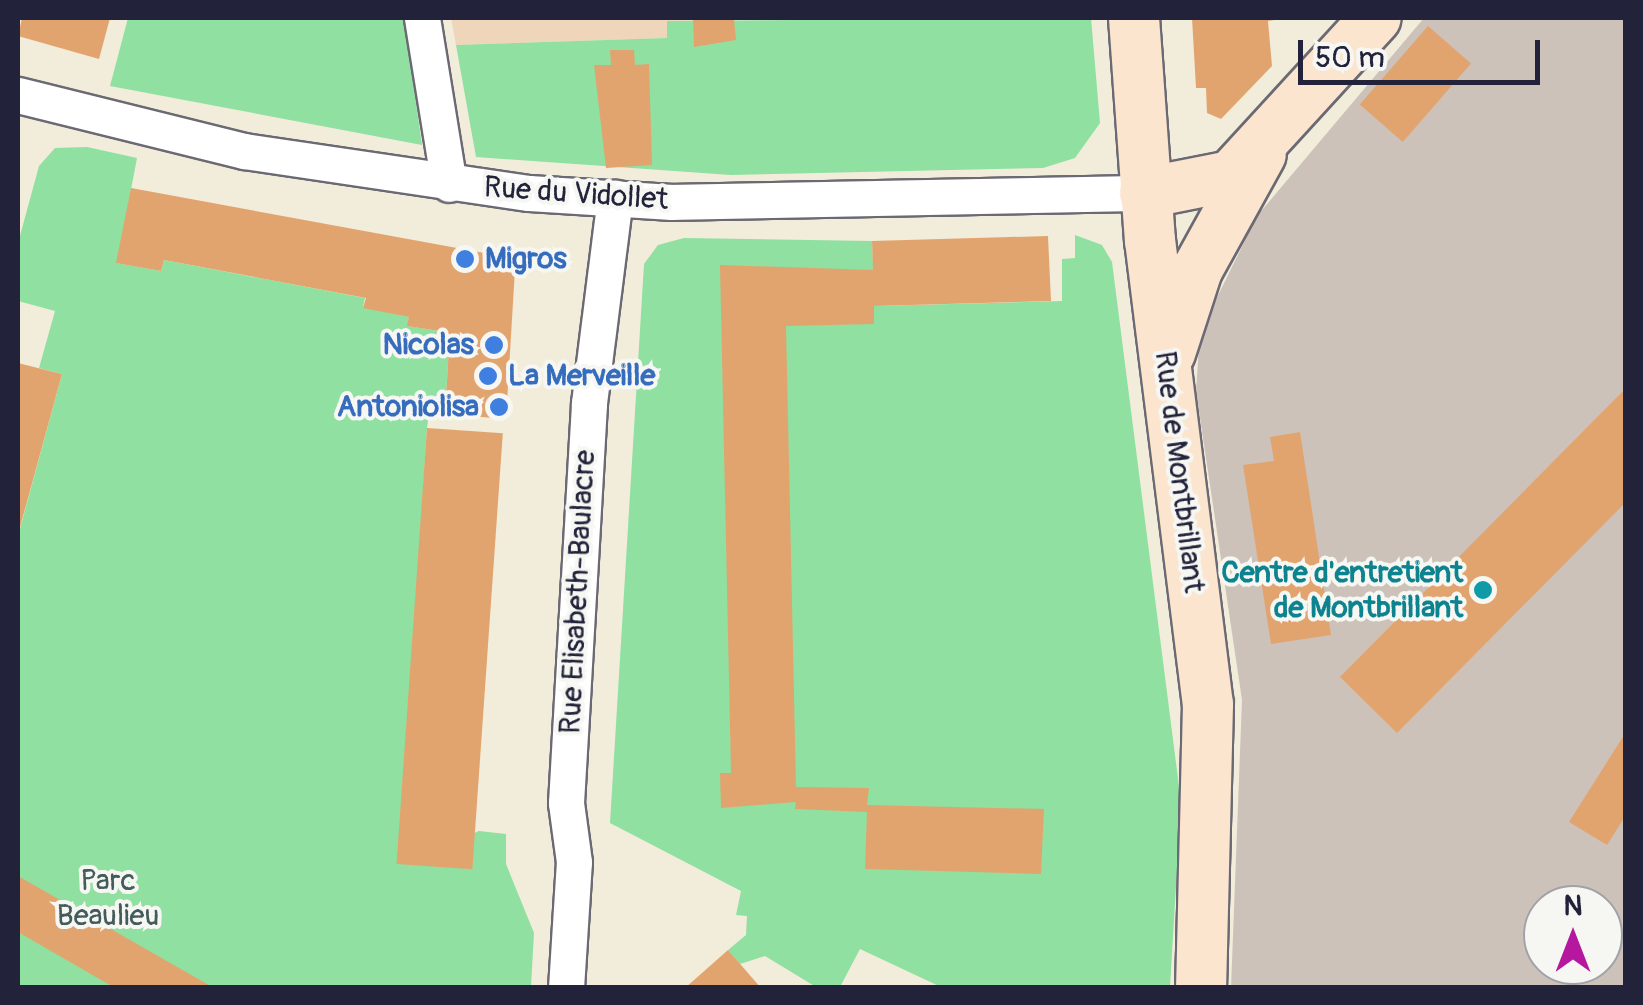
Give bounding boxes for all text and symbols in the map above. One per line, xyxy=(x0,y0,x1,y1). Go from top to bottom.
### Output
scale bar xyxy=(1303,20,1546,82)
text: 50 m xyxy=(1315,39,1385,76)
street label: Rue du Vidollet xyxy=(483,170,669,218)
place label: Migros xyxy=(485,241,567,277)
marker: Migros xyxy=(454,248,476,270)
place label: Nicolas xyxy=(383,327,474,363)
marker: Nicolas xyxy=(483,334,505,356)
street label: Rue de Montbrillant xyxy=(1146,349,1212,595)
place label: La Merveille xyxy=(508,358,655,394)
marker: La Merveille xyxy=(477,365,499,387)
place label: Antoniolisa xyxy=(337,389,479,425)
marker: Antoniolisa xyxy=(488,396,510,418)
street label: Rue Elisabeth-Baulacre xyxy=(553,449,603,735)
place label: Centre d'entretient de Montbrillant xyxy=(1221,555,1463,626)
marker: Centre d'entretient de Montbrillant xyxy=(1472,579,1494,601)
park label: Parc Beaulieu xyxy=(57,863,159,934)
north arrow xyxy=(1523,885,1623,985)
text: N xyxy=(1564,889,1582,924)

